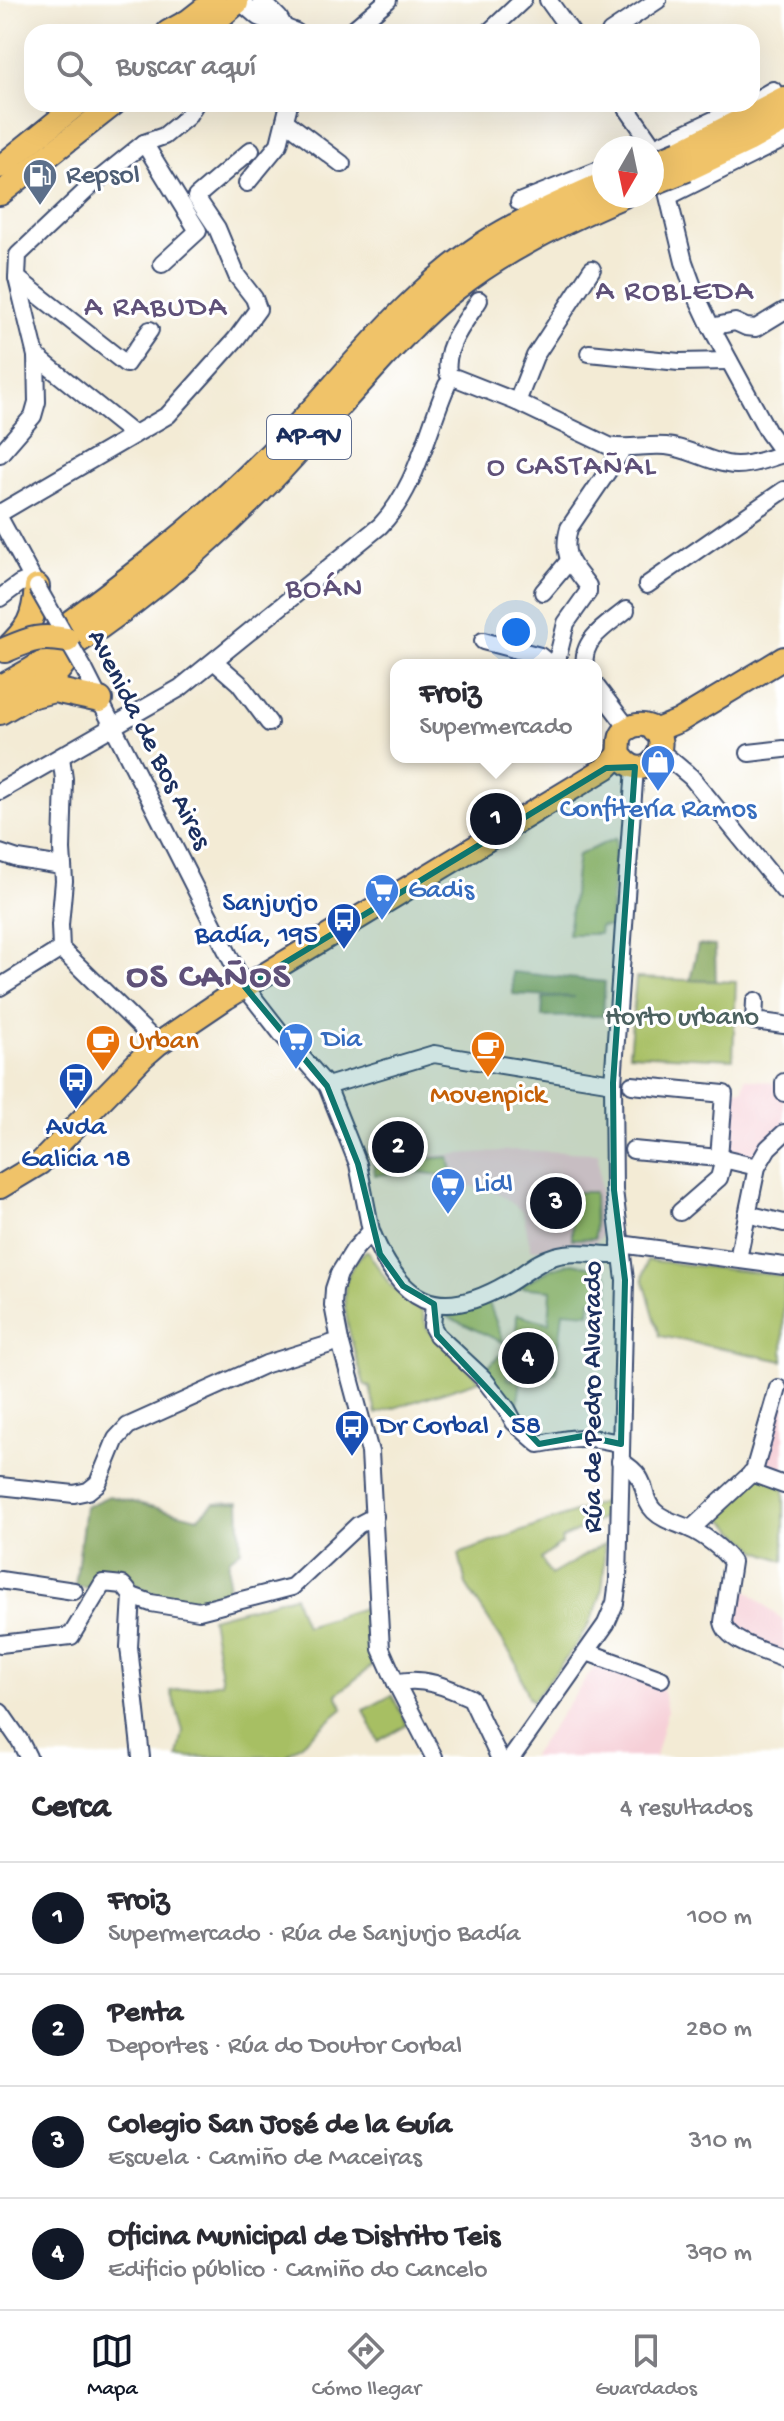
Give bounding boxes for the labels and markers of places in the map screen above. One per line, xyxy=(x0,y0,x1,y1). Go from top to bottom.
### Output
fuel station icon: Repsol xyxy=(21,157,59,207)
place label: Repsol xyxy=(66,160,140,193)
shop icon: Confitería Ramos xyxy=(639,743,677,793)
pin: 1 xyxy=(470,789,522,849)
place label: Confitería Ramos xyxy=(560,794,757,827)
supermarket icon: Gadis xyxy=(363,872,401,922)
place label: Gadis xyxy=(408,875,475,908)
place label: Sanjurjo Badía, 195 xyxy=(194,888,318,953)
bus stop icon: Sanjurjo Badía, 195 xyxy=(325,901,363,951)
supermarket icon: Dia xyxy=(277,1021,315,1071)
cafe icon: Urban xyxy=(84,1023,122,1073)
place label: Dia xyxy=(320,1024,363,1057)
place label: Urban xyxy=(129,1026,199,1059)
cafe icon: Movenpick xyxy=(469,1029,507,1079)
bus stop icon: Avda Galicia 18 xyxy=(57,1061,95,1111)
place label: Movenpick xyxy=(430,1080,548,1113)
place label: Avda Galicia 18 xyxy=(21,1112,131,1177)
pin: 2 xyxy=(372,1117,424,1177)
supermarket icon: Lidl xyxy=(429,1166,467,1216)
place label: Lidl xyxy=(474,1169,513,1202)
pin: 3 xyxy=(530,1173,582,1233)
pin: 4 xyxy=(502,1328,554,1388)
bus stop icon: Dr Corbal , 58 xyxy=(333,1408,371,1458)
place label: Dr Corbal , 58 xyxy=(376,1411,541,1444)

